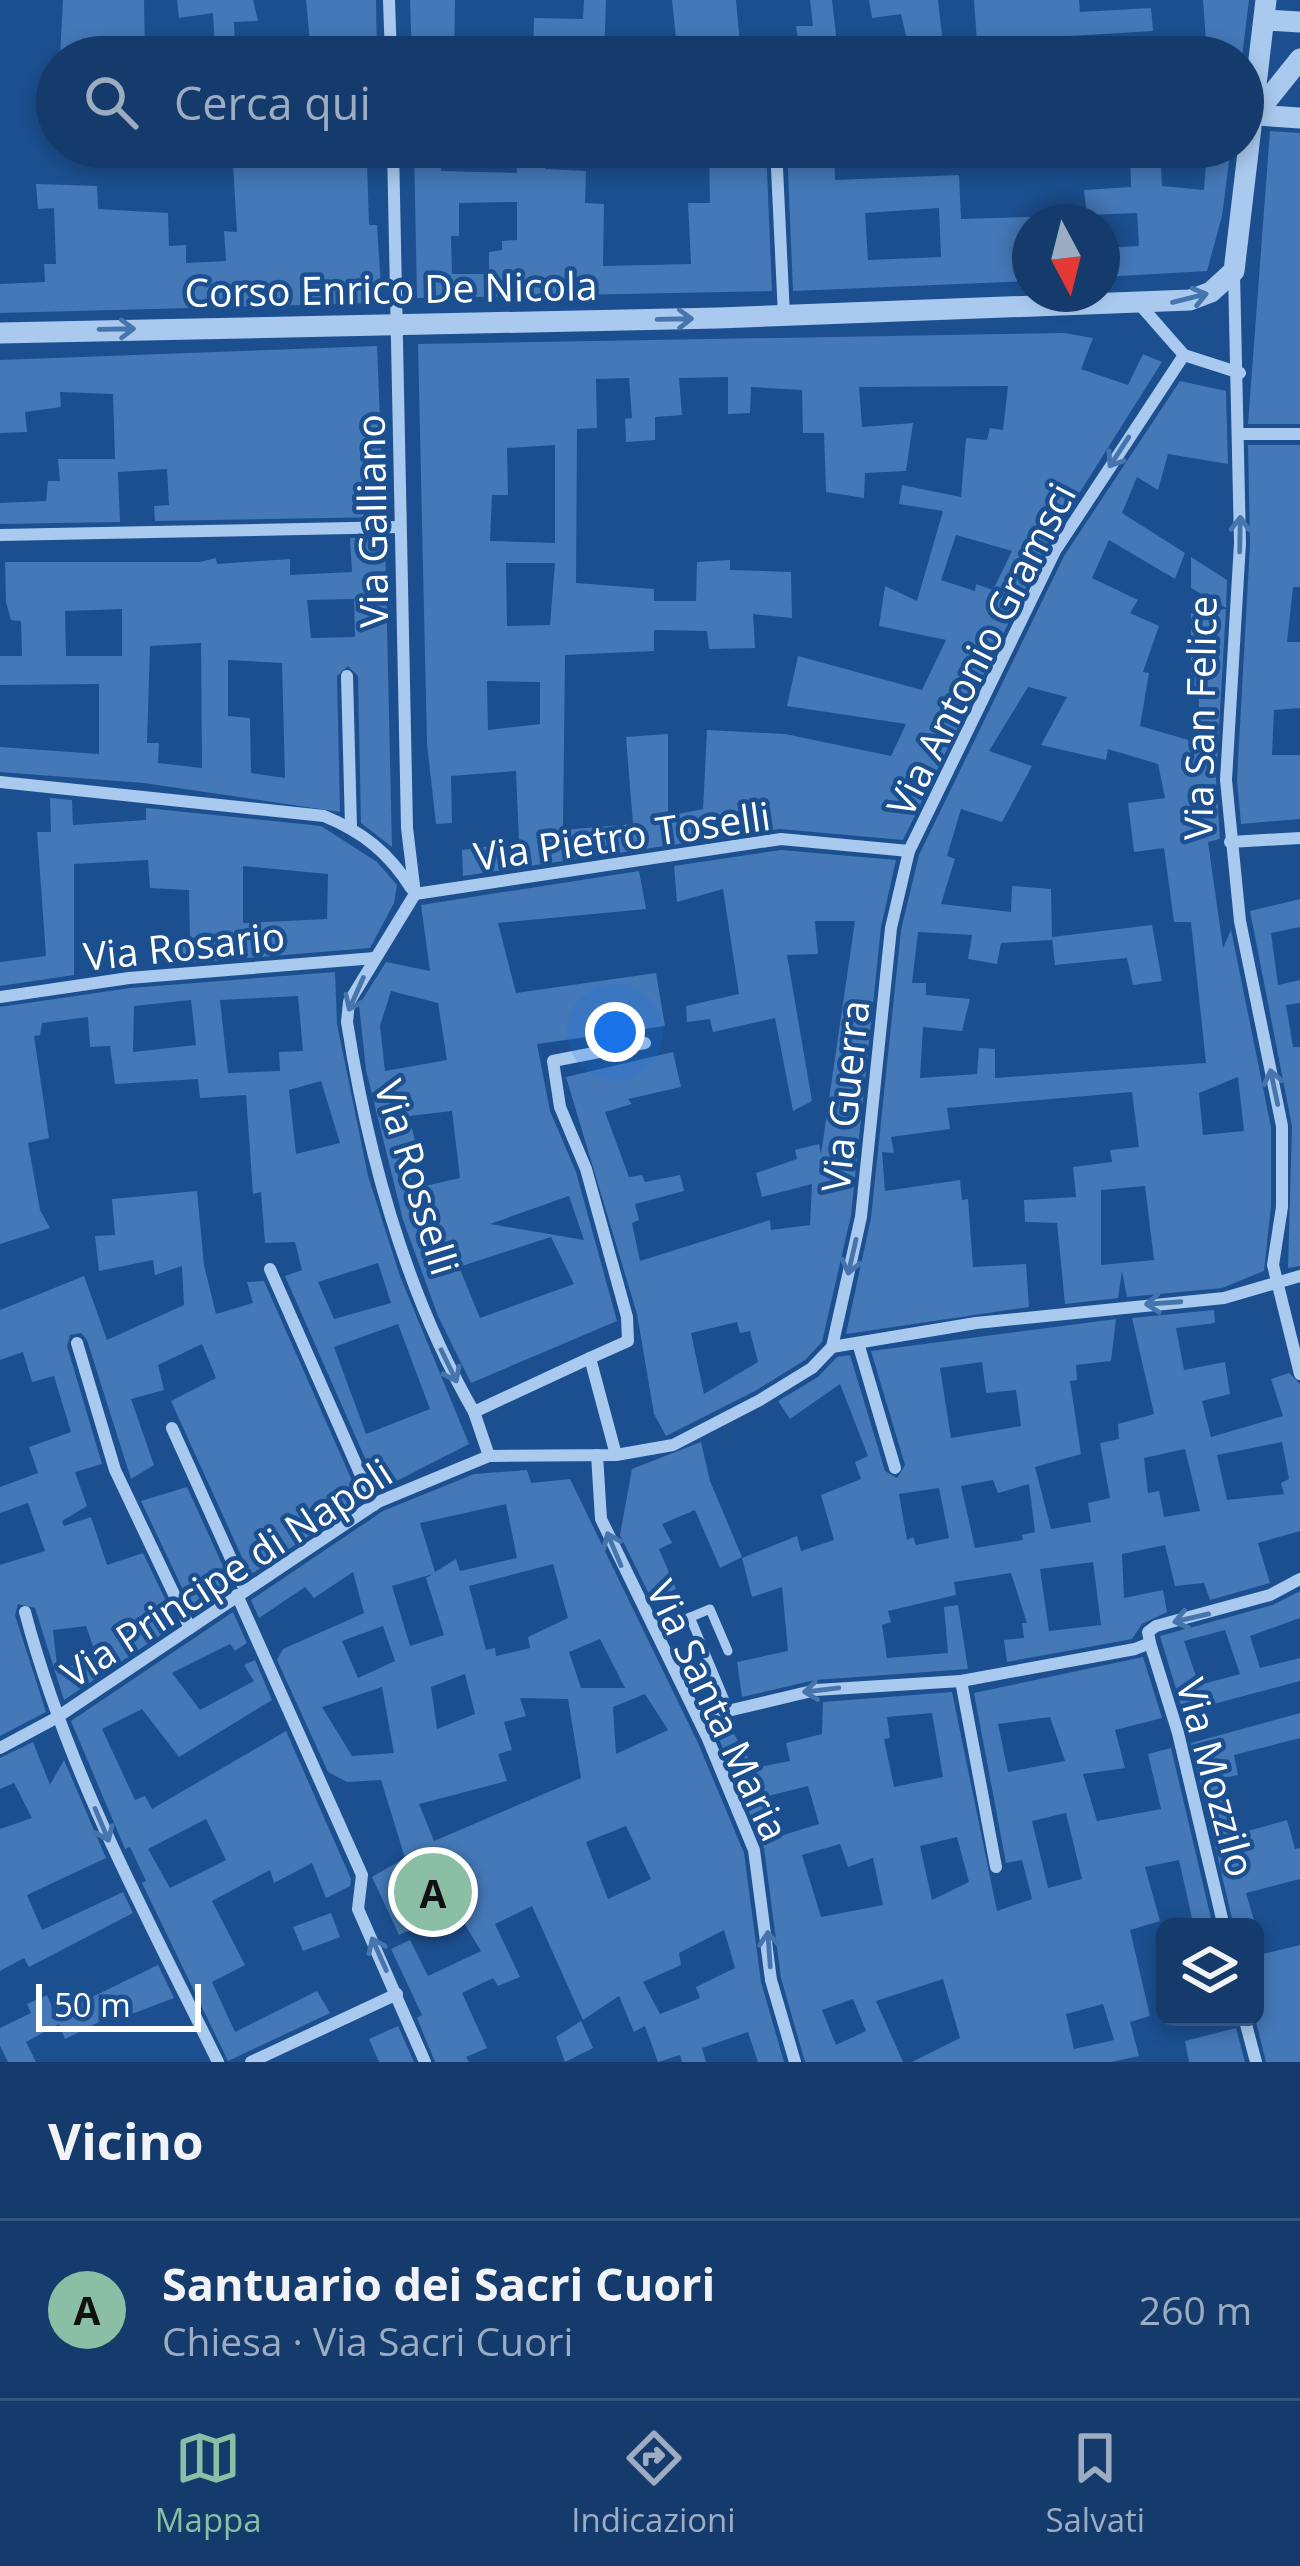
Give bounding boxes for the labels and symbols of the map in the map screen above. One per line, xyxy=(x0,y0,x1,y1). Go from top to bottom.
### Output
north arrow xyxy=(1012,204,1120,312)
street label: Corso Enrico De Nicola xyxy=(184,258,598,318)
one-way arrow xyxy=(1170,285,1208,307)
one-way arrow xyxy=(655,308,694,330)
one-way arrow xyxy=(97,318,136,341)
street label: Via Galliano xyxy=(343,414,399,628)
one-way arrow xyxy=(1107,435,1132,469)
street label: Via Antonio Gramsci xyxy=(873,473,1087,825)
one-way arrow xyxy=(1228,515,1251,554)
street label: Via San Felice xyxy=(1170,595,1228,841)
street label: Via Pietro Toselli xyxy=(471,788,773,882)
street label: Via Rosario xyxy=(81,908,287,982)
one-way arrow xyxy=(344,976,366,1012)
street label: Via Guerra xyxy=(808,997,880,1195)
your location xyxy=(585,1002,645,1062)
one-way arrow xyxy=(1261,1068,1284,1107)
street label: Via Rosselli xyxy=(363,1073,473,1281)
one-way arrow xyxy=(840,1238,863,1276)
one-way arrow xyxy=(1144,1291,1183,1314)
one-way arrow xyxy=(439,1348,462,1383)
street label: Via Principe di Napoli xyxy=(50,1445,402,1699)
one-way arrow xyxy=(601,1532,623,1568)
street label: Via Santa Maria xyxy=(635,1571,803,1849)
one-way arrow xyxy=(1172,1608,1210,1631)
street label: Via Mozzilo xyxy=(1165,1672,1269,1882)
one-way arrow xyxy=(802,1680,841,1702)
one-way arrow xyxy=(93,1807,115,1843)
pin: A xyxy=(394,1847,472,1937)
one-way arrow xyxy=(757,1930,780,1969)
one-way arrow xyxy=(367,1937,389,1973)
scale bar xyxy=(36,1978,201,2031)

